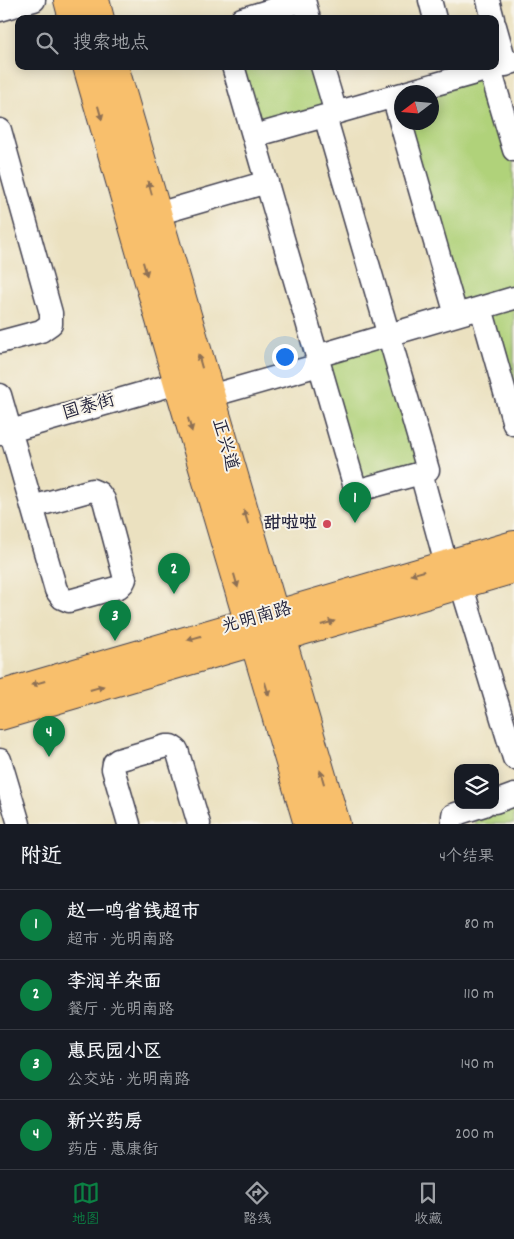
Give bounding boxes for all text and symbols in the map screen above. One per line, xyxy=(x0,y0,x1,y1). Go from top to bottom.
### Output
search box xyxy=(15,15,499,70)
icon: search xyxy=(33,29,61,57)
text: 搜索地点 xyxy=(73,31,149,58)
north arrow xyxy=(394,85,439,130)
one-way arrow xyxy=(97,106,105,121)
one-way arrow xyxy=(145,180,153,195)
one-way arrow xyxy=(142,262,150,277)
your location xyxy=(272,344,298,370)
one-way arrow xyxy=(195,353,203,368)
street label: 国泰街 xyxy=(60,389,118,427)
street label: 正兴道 xyxy=(205,416,243,474)
one-way arrow xyxy=(187,418,195,433)
pin: 1 xyxy=(339,482,371,523)
one-way arrow xyxy=(241,509,249,524)
place label: 甜啦啦 xyxy=(263,512,317,537)
marker: 甜啦啦 xyxy=(321,518,333,530)
pin: 2 xyxy=(158,553,190,594)
one-way arrow xyxy=(409,569,424,577)
one-way arrow xyxy=(233,574,241,589)
street label: 光明南路 xyxy=(219,597,295,641)
pin: 3 xyxy=(99,600,131,641)
one-way arrow xyxy=(320,619,335,627)
one-way arrow xyxy=(186,634,201,642)
one-way arrow xyxy=(30,680,45,688)
one-way arrow xyxy=(264,682,272,697)
one-way arrow xyxy=(90,683,105,691)
pin: 4 xyxy=(33,716,65,757)
map controls xyxy=(454,764,499,809)
button: layers xyxy=(454,764,499,809)
one-way arrow xyxy=(317,770,325,785)
text: 附近 xyxy=(20,843,62,873)
text: 4个结果 xyxy=(439,846,494,869)
text: 赵一鸣省钱超市 xyxy=(67,900,200,927)
text: 1 xyxy=(34,913,38,936)
text: 80 m xyxy=(464,913,494,936)
text: 超市 · 光明南路 xyxy=(67,929,174,952)
text: 李润羊杂面 xyxy=(67,970,162,997)
text: 2 xyxy=(33,983,40,1006)
text: 110 m xyxy=(464,983,494,1006)
text: 餐厅 · 光明南路 xyxy=(67,999,174,1022)
text: 惠民园小区 xyxy=(67,1040,162,1067)
text: 3 xyxy=(32,1053,40,1076)
text: 140 m xyxy=(460,1053,494,1076)
text: 公交站 · 光明南路 xyxy=(67,1069,190,1092)
text: 新兴药房 xyxy=(67,1110,143,1137)
text: 4 xyxy=(33,1123,39,1146)
text: 200 m xyxy=(455,1123,494,1146)
text: 药店 · 惠康街 xyxy=(67,1139,158,1162)
tab: 地图 xyxy=(72,1179,100,1230)
tab: 路线 xyxy=(243,1179,271,1230)
tab: 收藏 xyxy=(414,1179,442,1230)

